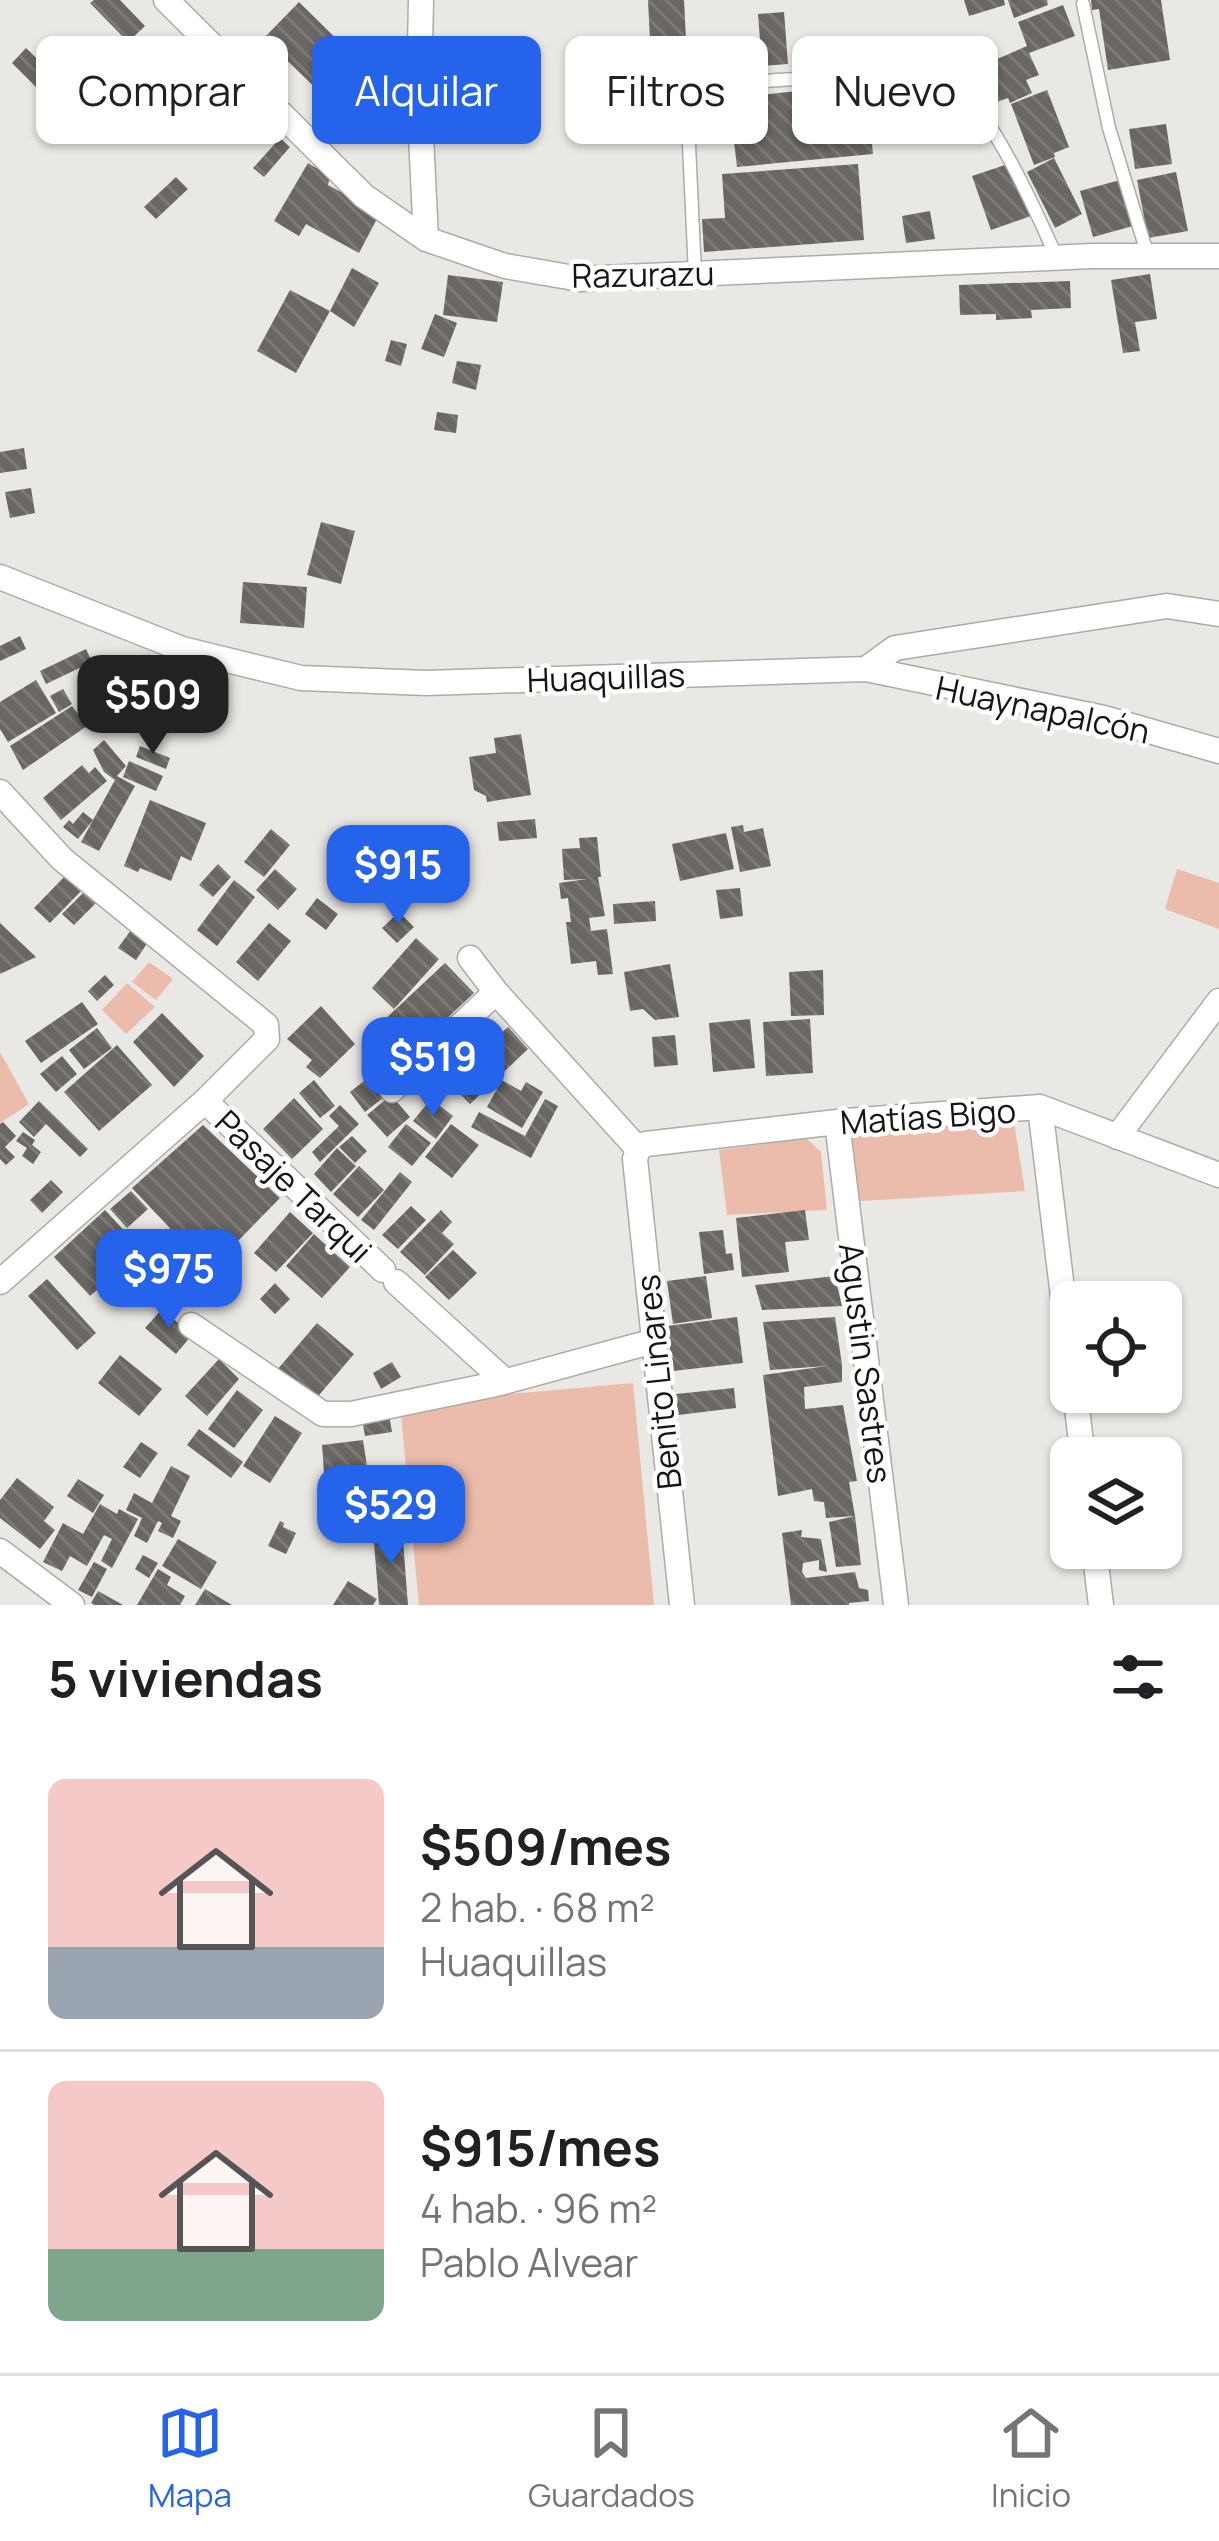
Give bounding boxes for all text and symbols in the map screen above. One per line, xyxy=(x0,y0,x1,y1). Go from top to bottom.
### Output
chip: Comprar xyxy=(36,36,288,144)
chip: Alquilar xyxy=(312,36,541,144)
chip: Filtros xyxy=(565,36,768,144)
chip: Nuevo xyxy=(792,36,998,144)
street label: Razurazu xyxy=(571,250,715,298)
street label: Huaquillas xyxy=(526,652,686,702)
pin: $509 xyxy=(82,655,224,757)
street label: Huaynapalcón xyxy=(932,664,1154,754)
text: $509 xyxy=(104,667,202,721)
pin: $915 xyxy=(327,825,469,927)
text: $915 xyxy=(354,837,442,891)
pin: $519 xyxy=(362,1017,504,1119)
text: $519 xyxy=(389,1029,477,1083)
street label: Matías Bigo xyxy=(839,1087,1017,1145)
street label: Pasaje Tarqui xyxy=(206,1100,382,1272)
pin: $975 xyxy=(98,1229,240,1331)
street label: Agustin Sastres xyxy=(829,1240,903,1486)
text: $975 xyxy=(123,1241,215,1295)
street label: Benito Linares xyxy=(624,1272,692,1492)
map controls xyxy=(1050,1281,1182,1569)
button: locate xyxy=(1050,1281,1182,1413)
button: layers xyxy=(1050,1437,1182,1569)
pin: $529 xyxy=(320,1465,462,1567)
text: $529 xyxy=(344,1477,438,1531)
text: 5 viviendas xyxy=(48,1643,323,1712)
icon: filters xyxy=(1105,1644,1171,1710)
text: $509/mes xyxy=(420,1811,671,1880)
icon: home xyxy=(144,1827,288,1971)
text: 2 hab. · 68 m² xyxy=(420,1880,655,1934)
text: Huaquillas xyxy=(420,1934,607,1988)
text: $915/mes xyxy=(420,2112,660,2181)
icon: home xyxy=(144,2129,288,2273)
text: 4 hab. · 96 m² xyxy=(420,2181,657,2235)
text: Pablo Alvear xyxy=(420,2235,638,2289)
tab: Mapa xyxy=(148,2400,232,2517)
tab: Guardados xyxy=(528,2400,695,2517)
tab: Inicio xyxy=(991,2400,1071,2517)

